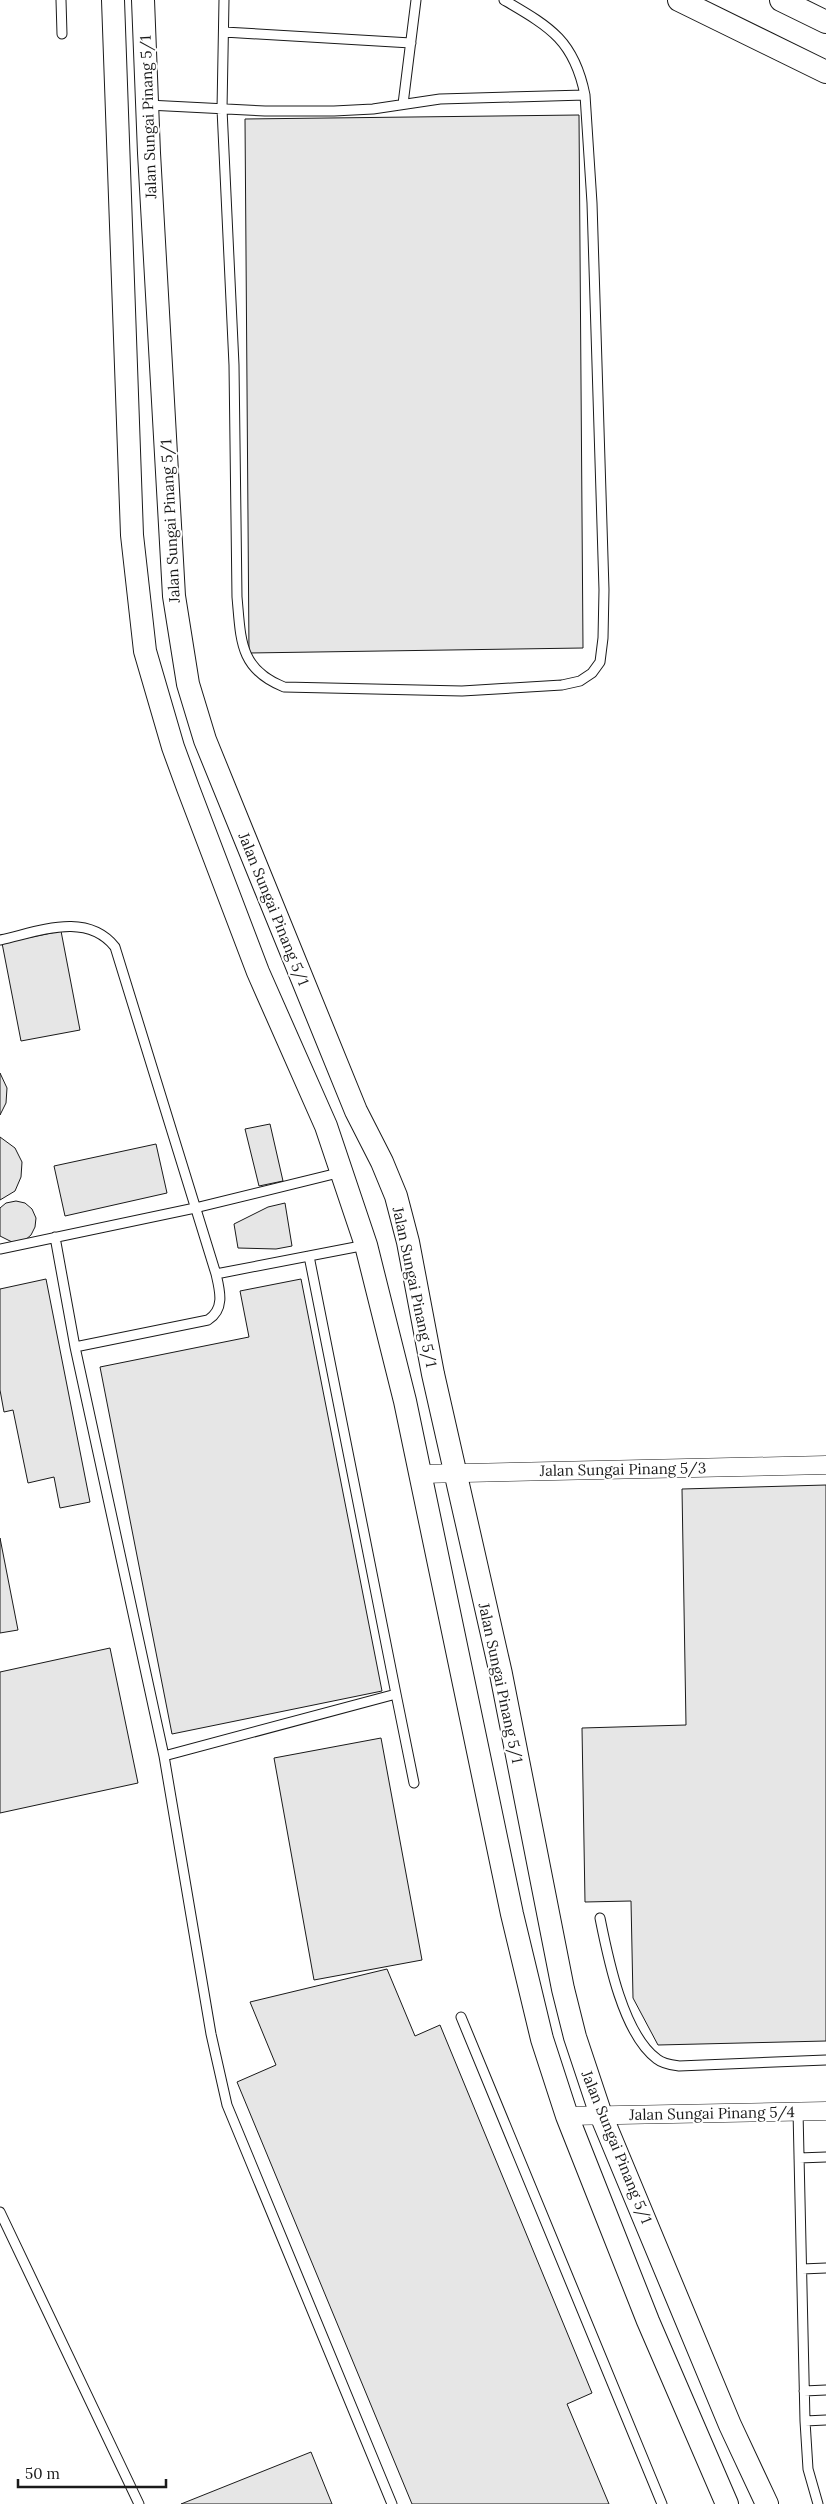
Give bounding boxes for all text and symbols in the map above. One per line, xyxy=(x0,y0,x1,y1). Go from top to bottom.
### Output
street label: Jalan Sungai Pinang 5/1 xyxy=(136,35,161,200)
street label: Jalan Sungai Pinang 5/1 xyxy=(156,439,185,604)
street label: Jalan Sungai Pinang 5/1 xyxy=(233,829,313,989)
street label: Jalan Sungai Pinang 5/1 xyxy=(388,1204,441,1369)
street label: Jalan Sungai Pinang 5/3 xyxy=(539,1458,706,1481)
street label: Jalan Sungai Pinang 5/1 xyxy=(474,1600,527,1765)
street label: Jalan Sungai Pinang 5/1 xyxy=(576,2067,656,2227)
street label: Jalan Sungai Pinang 5/4 xyxy=(628,2102,795,2125)
scale bar xyxy=(18,2456,165,2488)
text: 50 m xyxy=(25,2464,60,2483)

